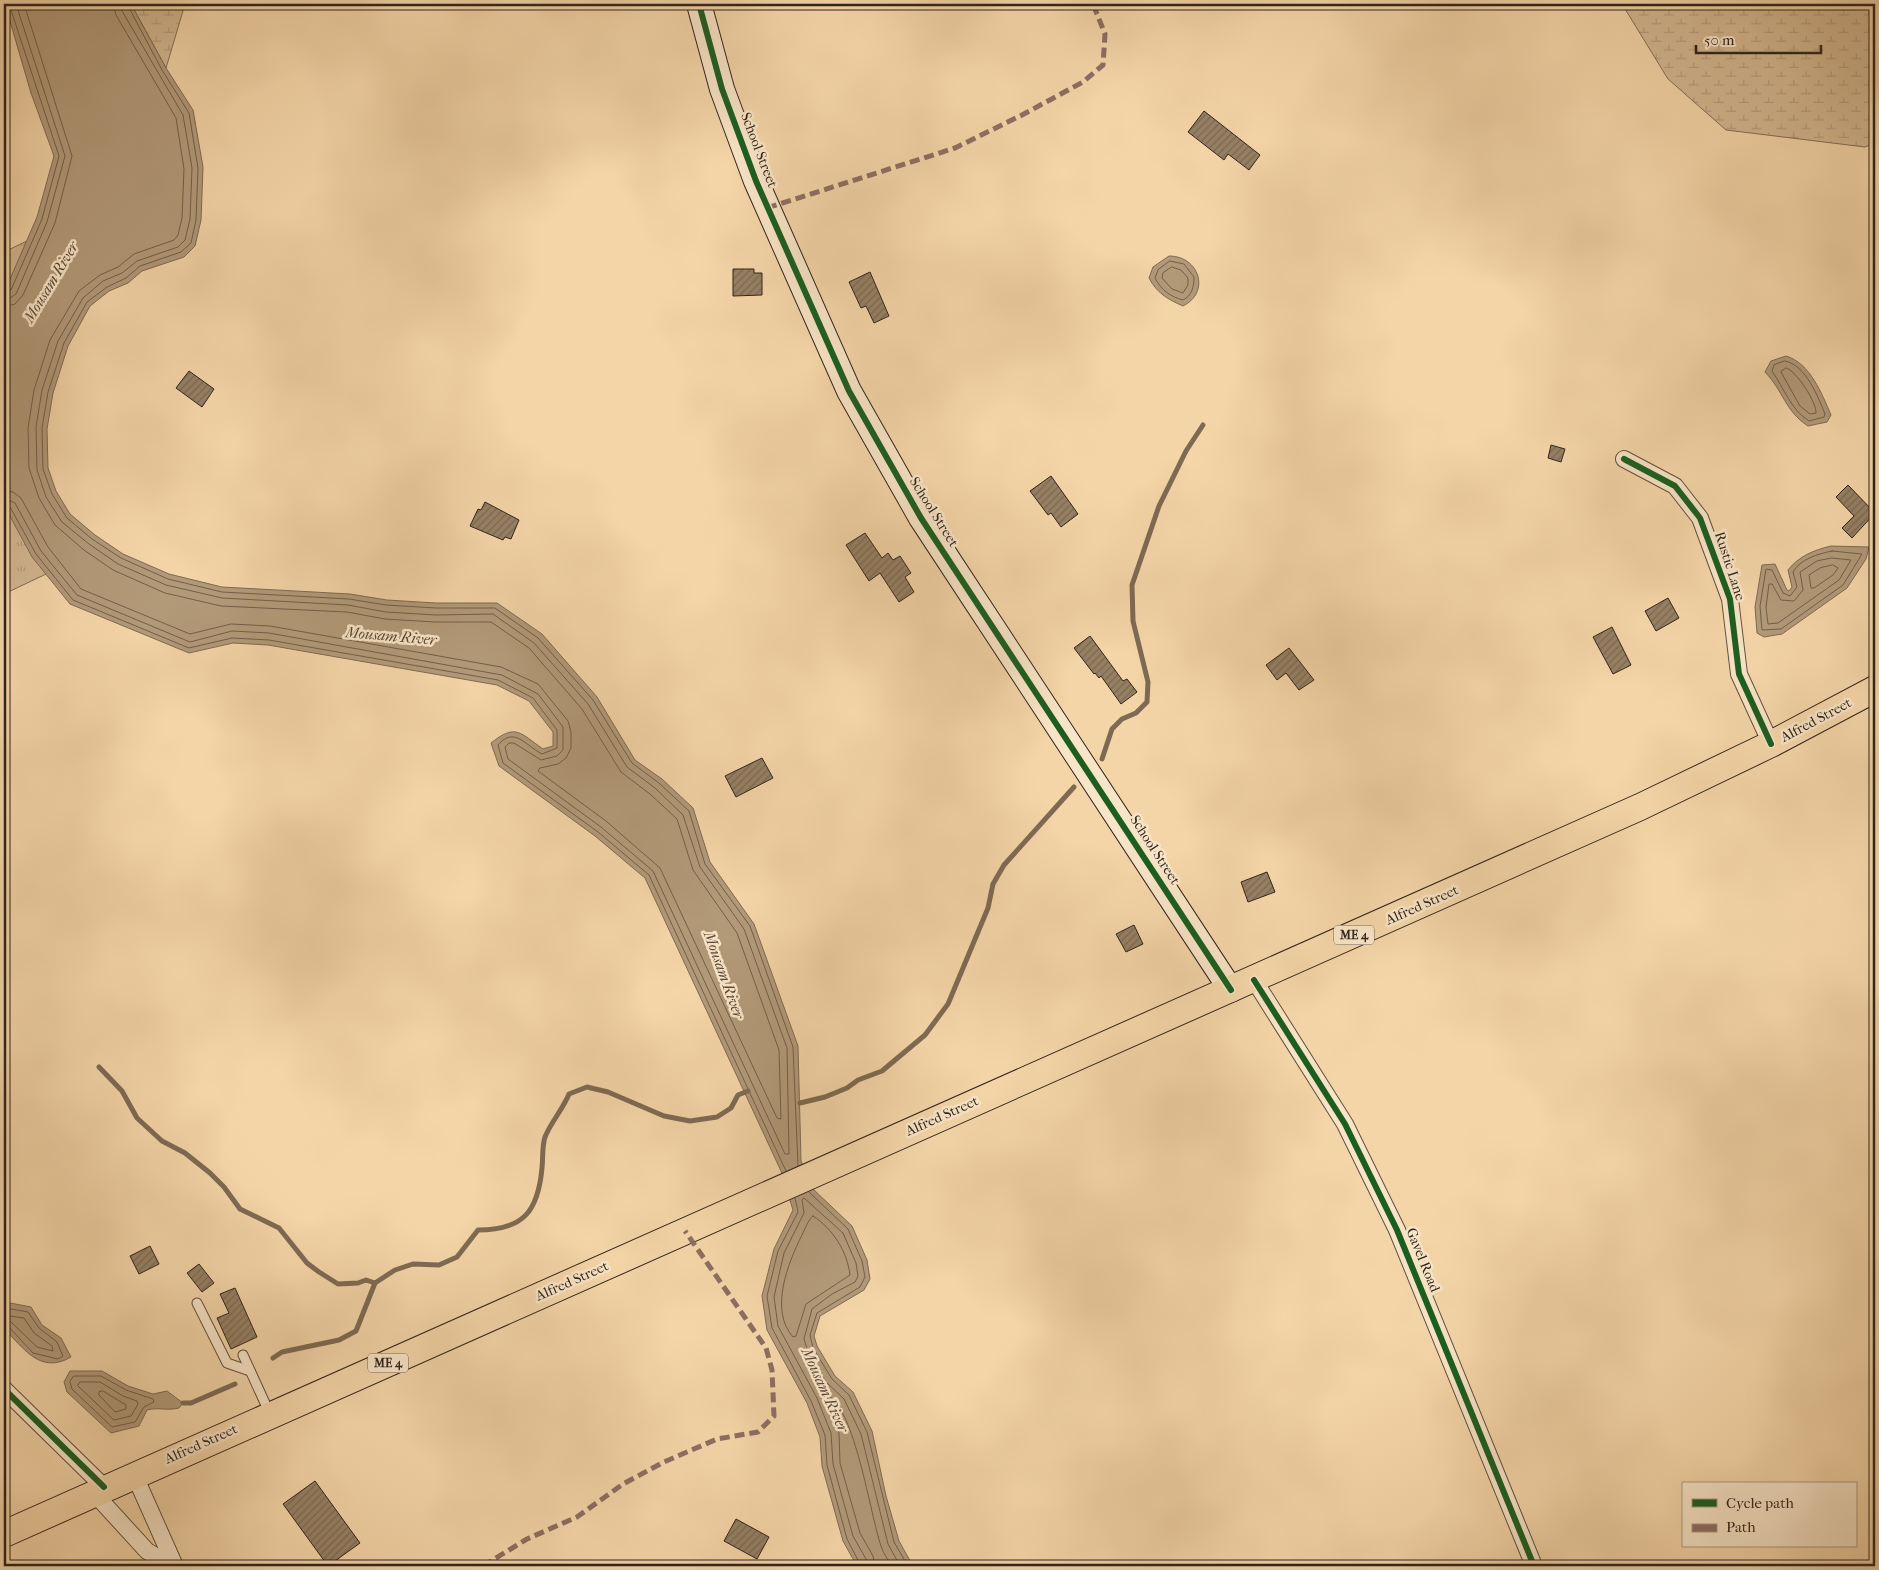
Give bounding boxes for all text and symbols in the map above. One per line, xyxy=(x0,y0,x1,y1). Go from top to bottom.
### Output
scale bar xyxy=(1696,22,1822,54)
text: 50 m xyxy=(1704,31,1735,49)
street label: School Street xyxy=(737,110,781,190)
water label: Mousam River xyxy=(19,237,83,327)
street label: School Street xyxy=(906,474,962,550)
street label: Rustic Lane xyxy=(1711,530,1749,603)
water label: Mousam River xyxy=(344,623,438,649)
street label: Alfred Street xyxy=(1777,694,1854,746)
street label: School Street xyxy=(1126,812,1184,888)
street label: Alfred Street xyxy=(1382,881,1461,929)
road number: ME 4 xyxy=(1334,926,1374,944)
water label: Mousam River xyxy=(700,928,748,1022)
street label: Alfred Street xyxy=(902,1092,981,1140)
street label: Gavel Road xyxy=(1402,1225,1444,1295)
street label: Alfred Street xyxy=(532,1257,611,1305)
water label: Mousam River xyxy=(797,1344,853,1436)
road number: ME 4 xyxy=(368,1354,408,1372)
street label: Alfred Street xyxy=(161,1420,240,1468)
legend xyxy=(1682,1482,1856,1548)
text: Cycle path xyxy=(1726,1494,1794,1512)
text: Path xyxy=(1726,1518,1756,1536)

